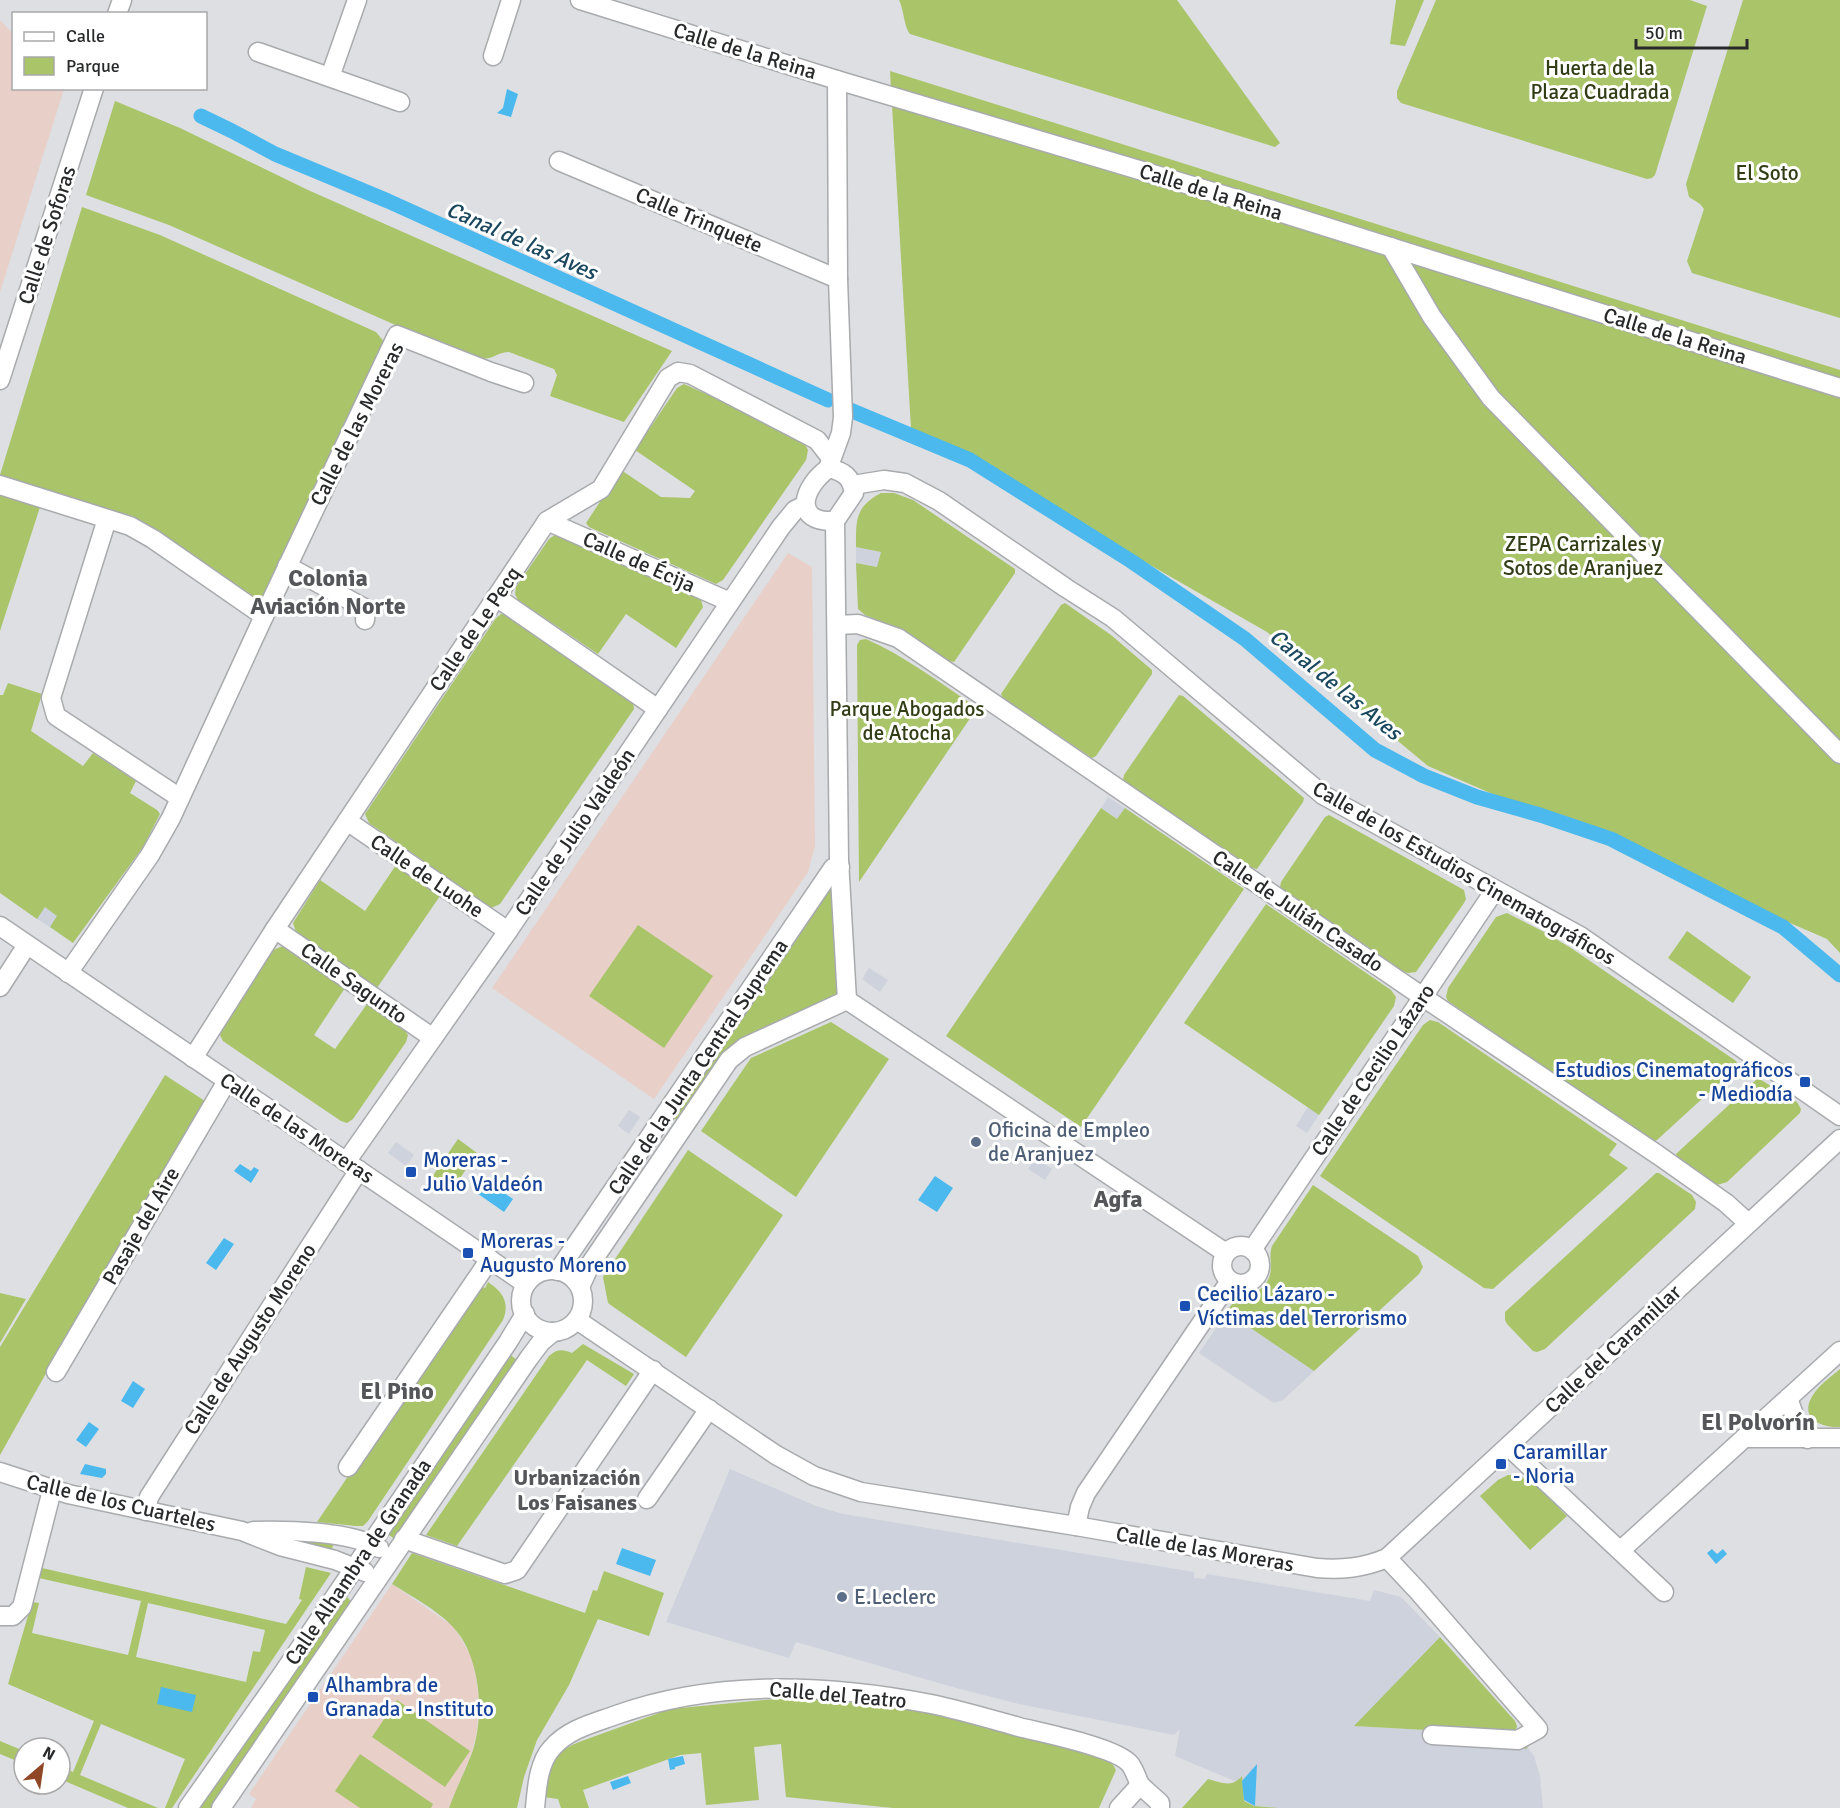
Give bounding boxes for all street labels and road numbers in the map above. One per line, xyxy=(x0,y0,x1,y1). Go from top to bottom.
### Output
street label: Calle de la Reina xyxy=(670,17,820,85)
street label: Calle de la Reina xyxy=(1136,158,1286,226)
street label: Calle de Soforas xyxy=(12,162,82,308)
street label: Calle Trinquete xyxy=(632,182,766,258)
street label: Calle de la Reina xyxy=(1600,302,1750,370)
street label: Calle de las Moreras xyxy=(305,338,409,510)
street label: Calle de Écija xyxy=(579,526,699,598)
street label: Calle de Le Pecq xyxy=(424,562,526,696)
street label: Calle de Julio Valdeón xyxy=(509,743,641,921)
street label: Calle de los Estudios Cinematográficos xyxy=(1308,775,1620,971)
street label: Calle de Luohe xyxy=(365,829,489,923)
street label: Calle de Julián Casado xyxy=(1207,844,1389,978)
street label: Calle de la Junta Central Suprema xyxy=(602,934,794,1200)
street label: Calle Sagunto xyxy=(296,937,412,1029)
street label: Calle de Cecilio Lázaro xyxy=(1306,979,1440,1161)
street label: Calle de las Moreras xyxy=(215,1067,379,1189)
street label: Pasaje del Aire xyxy=(97,1162,185,1290)
street label: Calle de Augusto Moreno xyxy=(178,1238,322,1440)
street label: Calle del Caramillar xyxy=(1539,1279,1687,1419)
street label: Calle Alhambra de Granada xyxy=(279,1454,437,1670)
street label: Calle de los Cuarteles xyxy=(24,1469,218,1537)
street label: Calle de las Moreras xyxy=(1114,1521,1296,1577)
street label: Calle del Teatro xyxy=(768,1676,908,1714)

